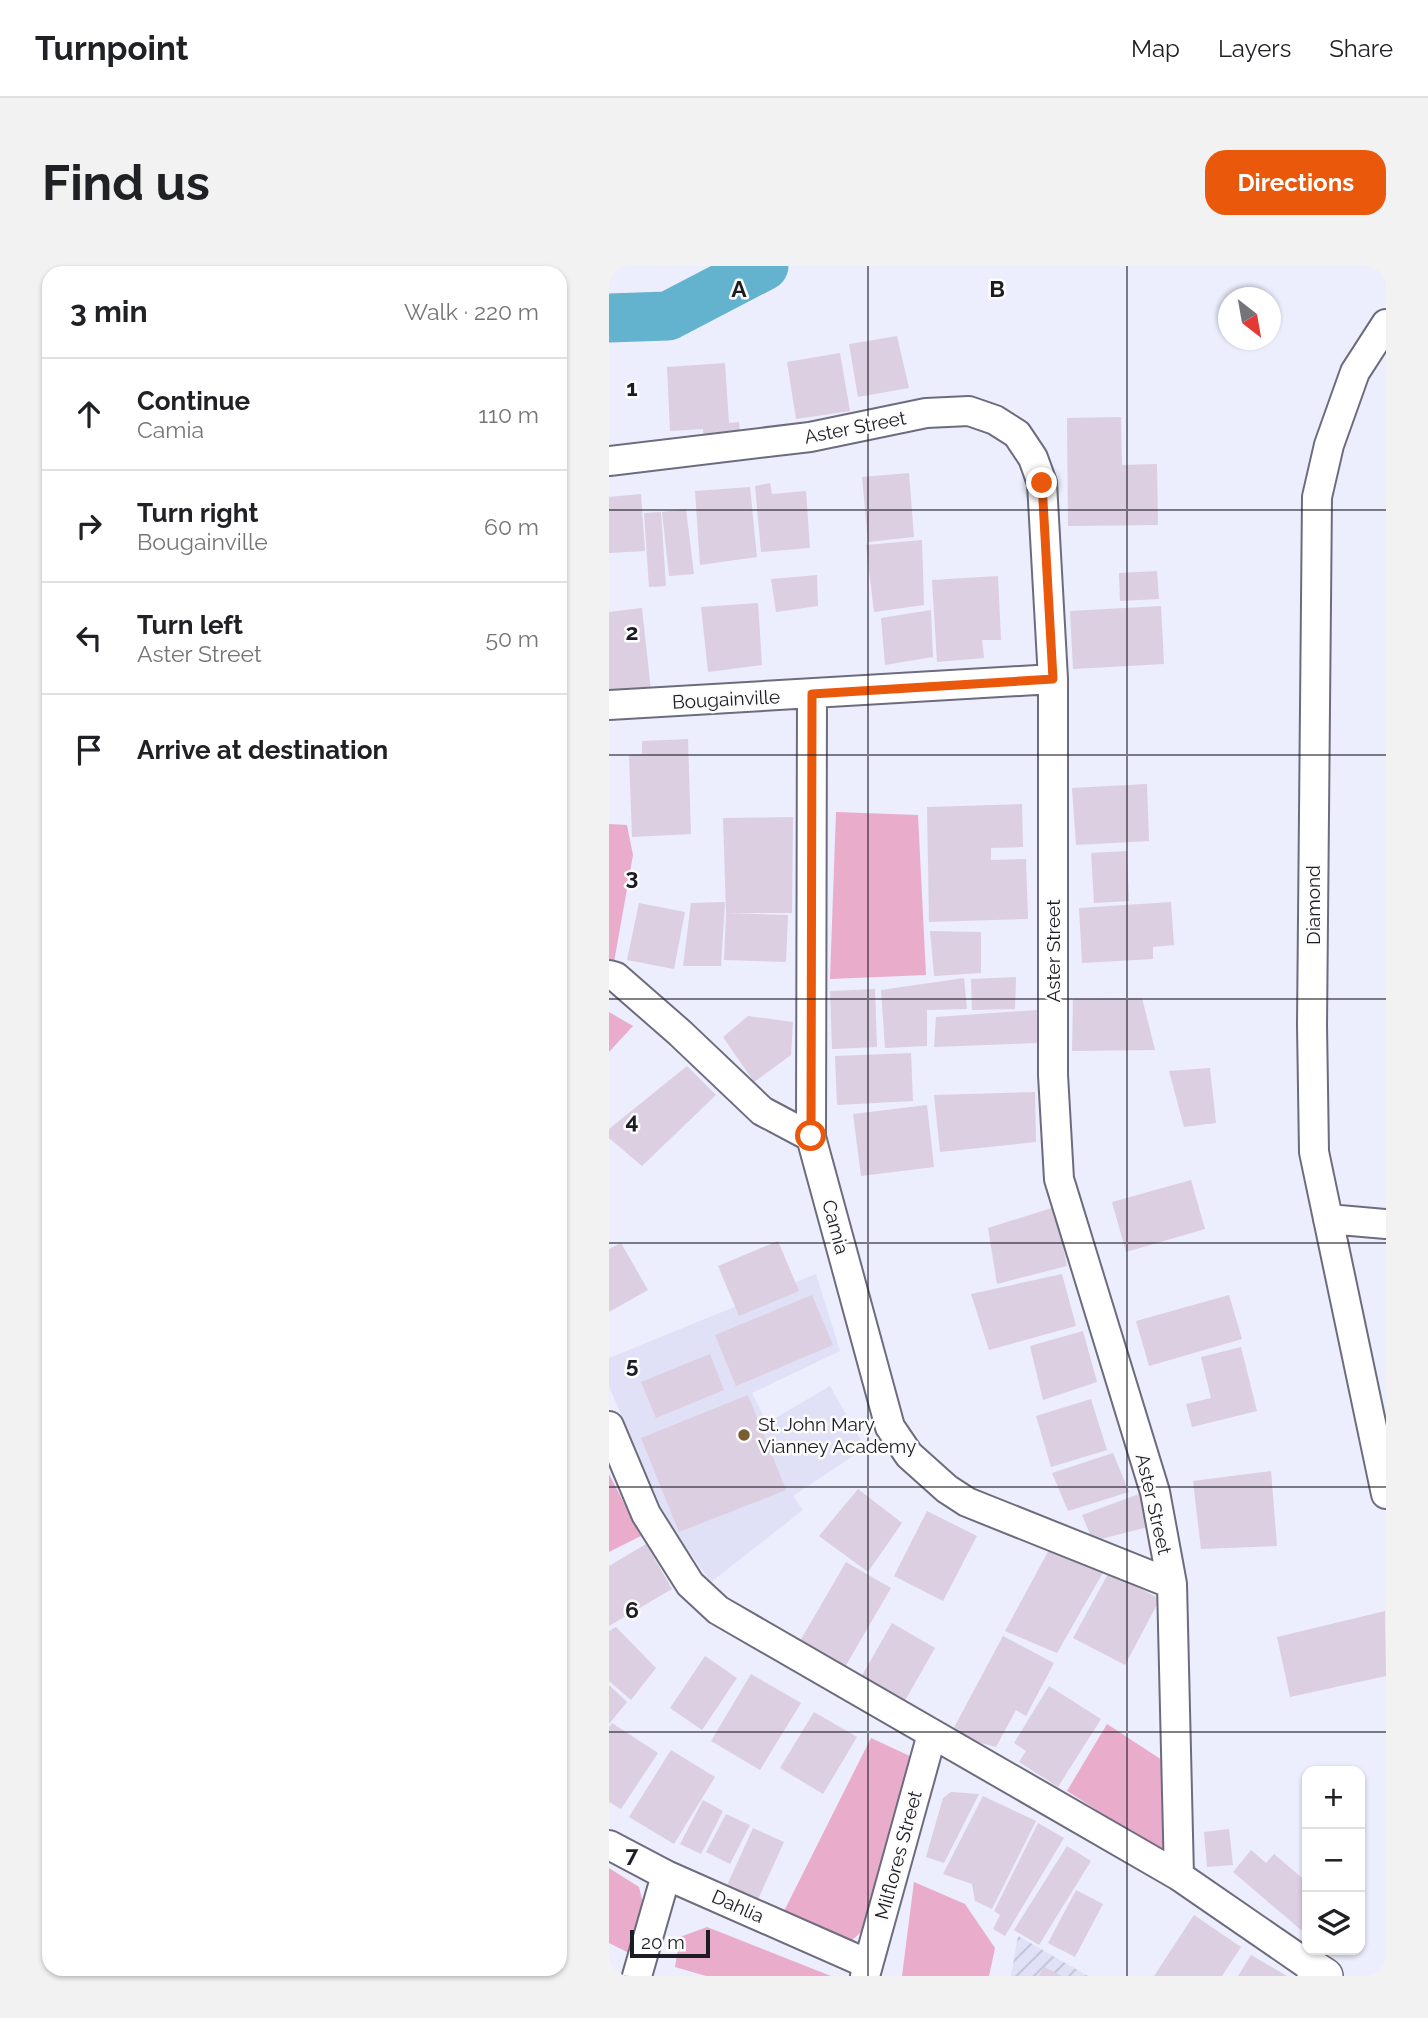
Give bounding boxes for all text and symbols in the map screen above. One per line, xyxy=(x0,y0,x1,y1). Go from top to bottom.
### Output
text: Turnpoint xyxy=(35,29,188,68)
text: Map xyxy=(1131,34,1180,63)
text: Layers xyxy=(1218,34,1291,63)
text: Share xyxy=(1329,34,1393,63)
button: Directions xyxy=(1205,150,1386,215)
text: Find us xyxy=(42,154,210,211)
text: A xyxy=(731,275,747,302)
text: B xyxy=(989,275,1005,302)
north arrow xyxy=(1218,287,1281,350)
text: 3 min xyxy=(70,294,148,329)
text: Walk · 220 m xyxy=(404,298,539,325)
text: 1 xyxy=(626,374,638,401)
text: Continue xyxy=(137,386,250,416)
icon: ahead xyxy=(70,395,108,433)
text: 110 m xyxy=(478,401,539,428)
street label: Aster Street xyxy=(802,406,908,448)
text: Camia xyxy=(137,416,204,443)
route end xyxy=(1026,467,1057,498)
text: Turn right xyxy=(137,498,258,528)
icon: right xyxy=(70,507,108,545)
text: 60 m xyxy=(484,513,539,540)
text: Bougainville xyxy=(137,528,268,555)
text: Turn left xyxy=(137,610,243,640)
text: 2 xyxy=(626,618,638,645)
icon: left xyxy=(70,619,108,657)
text: 50 m xyxy=(485,625,539,652)
text: Aster Street xyxy=(137,640,262,667)
street label: Bougainville xyxy=(671,685,781,713)
icon: arrive xyxy=(70,731,108,769)
text: Arrive at destination xyxy=(137,735,388,765)
text: 3 xyxy=(626,863,638,890)
street label: Diamond xyxy=(1302,865,1324,945)
street label: Aster Street xyxy=(1042,899,1064,1002)
text: 4 xyxy=(625,1107,639,1134)
route start xyxy=(795,1120,826,1151)
street label: Camia xyxy=(818,1197,854,1257)
text: 5 xyxy=(626,1351,639,1378)
place label: St. John Mary Vianney Academy xyxy=(758,1413,916,1457)
marker: St. John Mary Vianney Academy xyxy=(736,1427,752,1443)
street label: Aster Street xyxy=(1132,1451,1176,1557)
text: 6 xyxy=(625,1596,639,1623)
map controls xyxy=(1302,1766,1365,1955)
button: + xyxy=(1302,1766,1365,1829)
street label: Milflores Street xyxy=(870,1788,926,1922)
button: − xyxy=(1302,1829,1365,1892)
text: 7 xyxy=(626,1840,639,1867)
street label: Dahlia xyxy=(709,1885,767,1927)
button: layers xyxy=(1302,1892,1365,1955)
scale bar xyxy=(630,1927,711,1959)
text: 20 m xyxy=(641,1931,685,1953)

